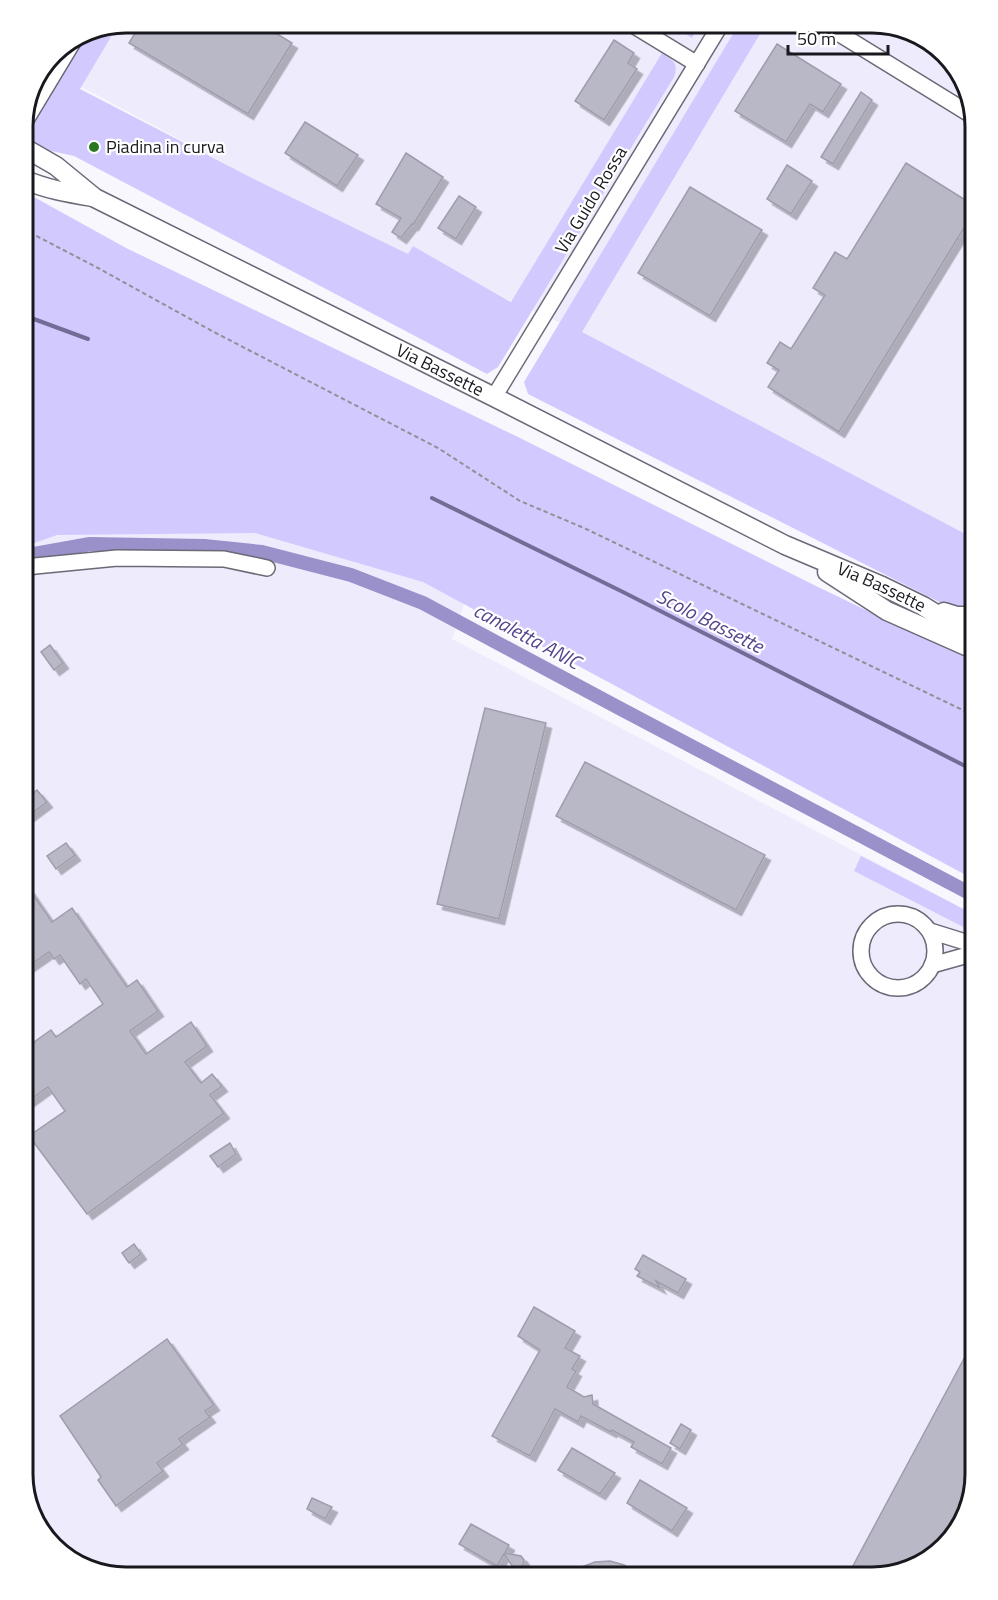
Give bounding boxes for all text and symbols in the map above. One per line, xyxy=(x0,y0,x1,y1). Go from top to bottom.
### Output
scale bar xyxy=(788,18,888,56)
text: 50 m xyxy=(797,25,836,52)
place label: Piadina in curva xyxy=(106,133,224,160)
marker: Piadina in curva xyxy=(87,140,101,154)
street label: Via Guido Rossa xyxy=(548,141,633,259)
street label: Via Bassette xyxy=(392,336,489,403)
street label: Via Bassette xyxy=(833,555,931,618)
water label: Scolo Bassette xyxy=(651,580,771,662)
water label: canaletta ANIC xyxy=(468,594,589,678)

